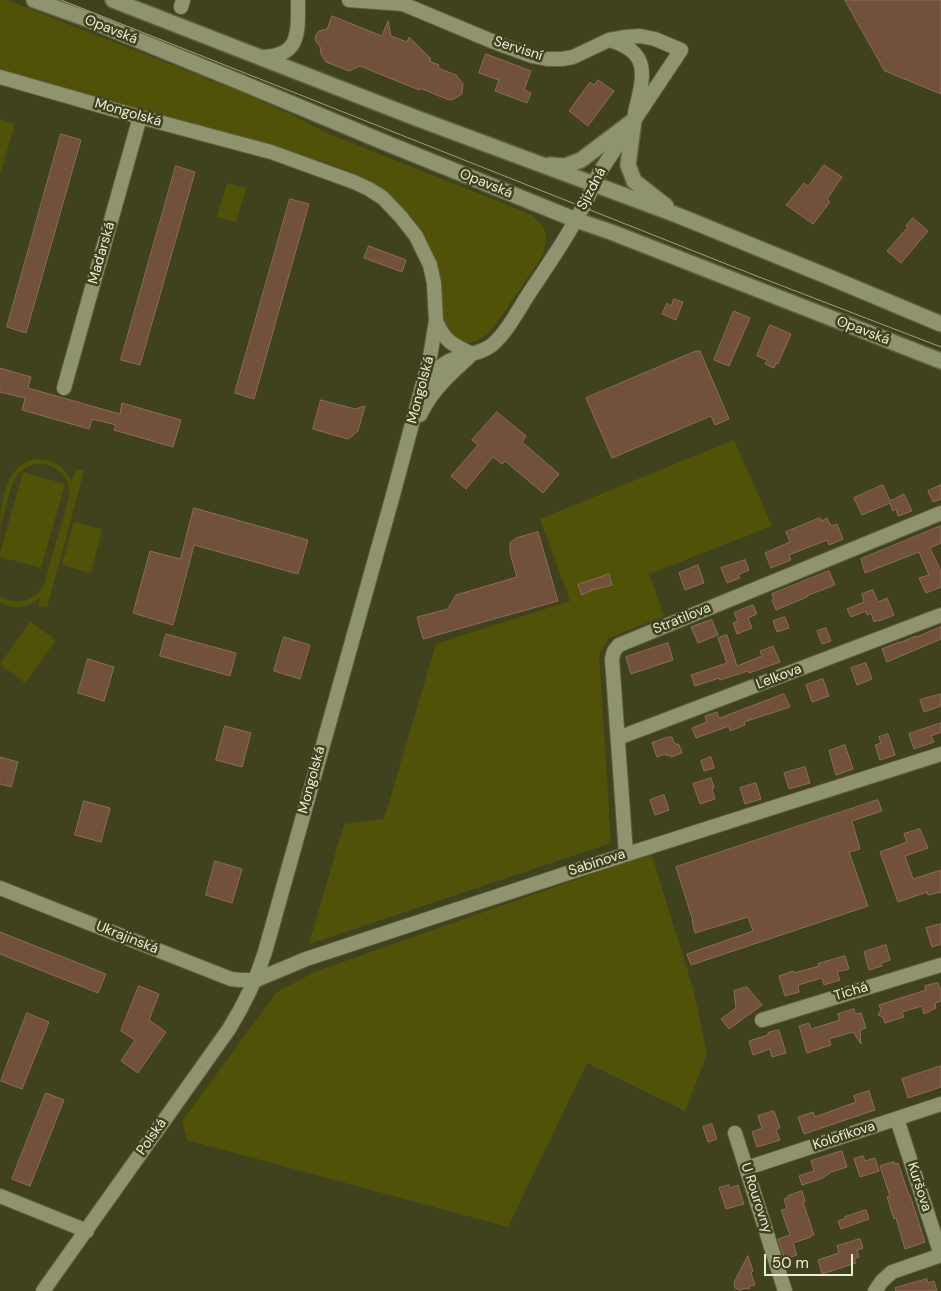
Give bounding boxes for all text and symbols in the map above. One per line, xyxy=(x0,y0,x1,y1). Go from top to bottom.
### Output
street label: Opavská xyxy=(82,12,140,48)
street label: Servisní xyxy=(492,33,544,65)
street label: Mongolská xyxy=(93,95,163,131)
street label: Sjízdná xyxy=(574,165,610,213)
street label: Opavská xyxy=(457,166,515,202)
street label: Maďarská xyxy=(85,220,119,286)
street label: Opavská xyxy=(834,313,892,349)
street label: Mongolská xyxy=(404,355,438,425)
street label: Stratilova xyxy=(651,600,713,638)
street label: Lelkova xyxy=(754,661,804,693)
street label: Mongolská xyxy=(295,745,329,815)
street label: Sabinova xyxy=(567,846,627,880)
street label: Ukrajinská xyxy=(94,918,160,958)
street label: Tichá xyxy=(832,979,870,1005)
street label: Polská xyxy=(133,1115,171,1159)
street label: Kolofíkova xyxy=(811,1118,877,1154)
street label: Kuršova xyxy=(903,1160,935,1214)
street label: U Rourovny xyxy=(737,1161,775,1235)
scale bar xyxy=(766,1244,855,1276)
text: 50 m xyxy=(772,1253,809,1273)

